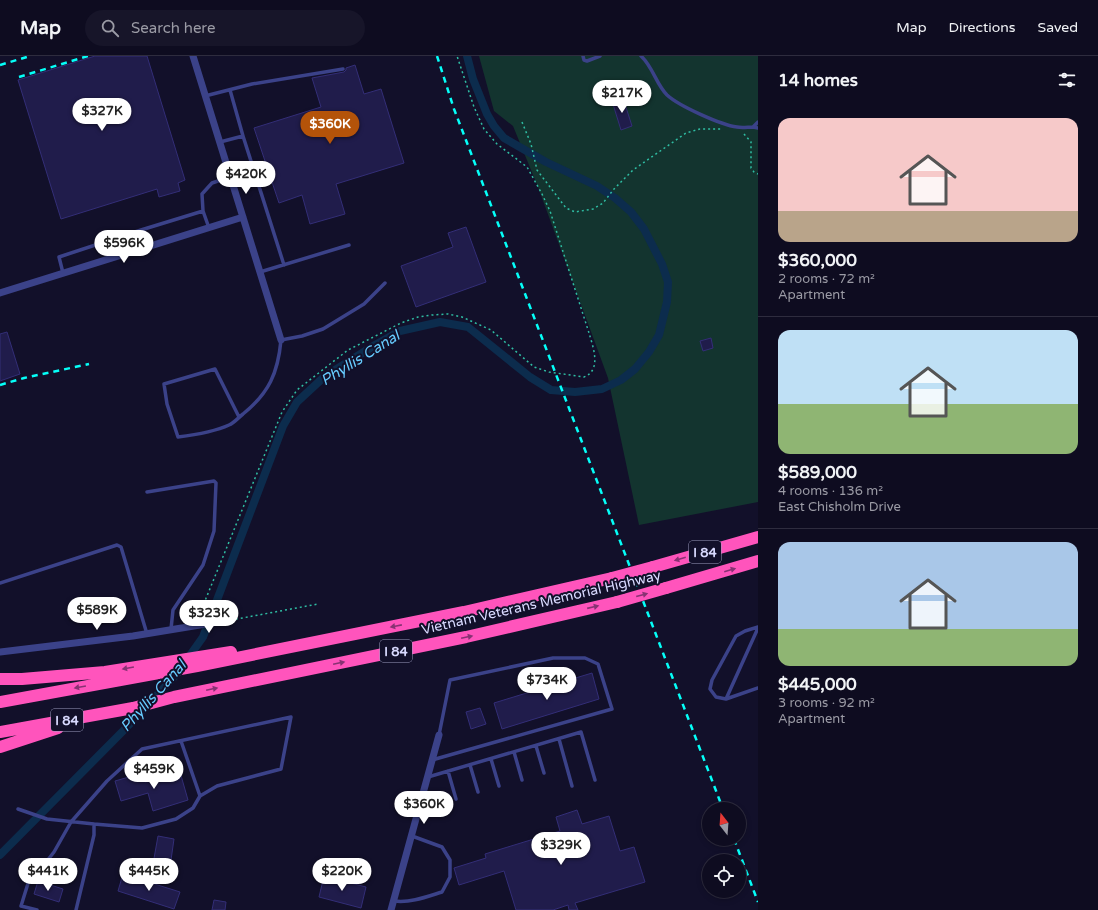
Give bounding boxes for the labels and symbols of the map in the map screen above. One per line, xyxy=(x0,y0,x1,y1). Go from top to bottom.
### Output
pin: $217K xyxy=(594,80,650,114)
pin: $327K xyxy=(74,98,130,132)
pin: $360K xyxy=(302,111,358,145)
pin: $420K xyxy=(218,161,274,195)
pin: $596K xyxy=(96,230,152,264)
water label: Phyllis Canal xyxy=(317,325,405,389)
road number: I 84 xyxy=(689,541,721,563)
one-way arrow xyxy=(674,556,686,562)
one-way arrow xyxy=(724,566,737,572)
street label: Vietnam Veterans Memorial Highway xyxy=(420,567,663,638)
one-way arrow xyxy=(636,592,648,598)
pin: $589K xyxy=(69,597,125,631)
pin: $323K xyxy=(181,600,237,634)
one-way arrow xyxy=(587,604,599,610)
one-way arrow xyxy=(390,623,402,629)
one-way arrow xyxy=(460,633,473,639)
road number: I 84 xyxy=(380,640,412,662)
water label: Phyllis Canal xyxy=(116,655,191,735)
one-way arrow xyxy=(333,659,345,665)
one-way arrow xyxy=(122,665,135,671)
pin: $734K xyxy=(519,667,575,701)
one-way arrow xyxy=(74,684,86,690)
one-way arrow xyxy=(206,686,218,692)
road number: I 84 xyxy=(51,709,83,731)
pin: $459K xyxy=(126,756,182,790)
pin: $360K xyxy=(396,791,452,825)
north arrow xyxy=(702,802,746,846)
pin: $329K xyxy=(533,832,589,866)
pin: $441K xyxy=(20,858,76,892)
pin: $445K xyxy=(121,858,177,892)
pin: $220K xyxy=(314,858,370,892)

